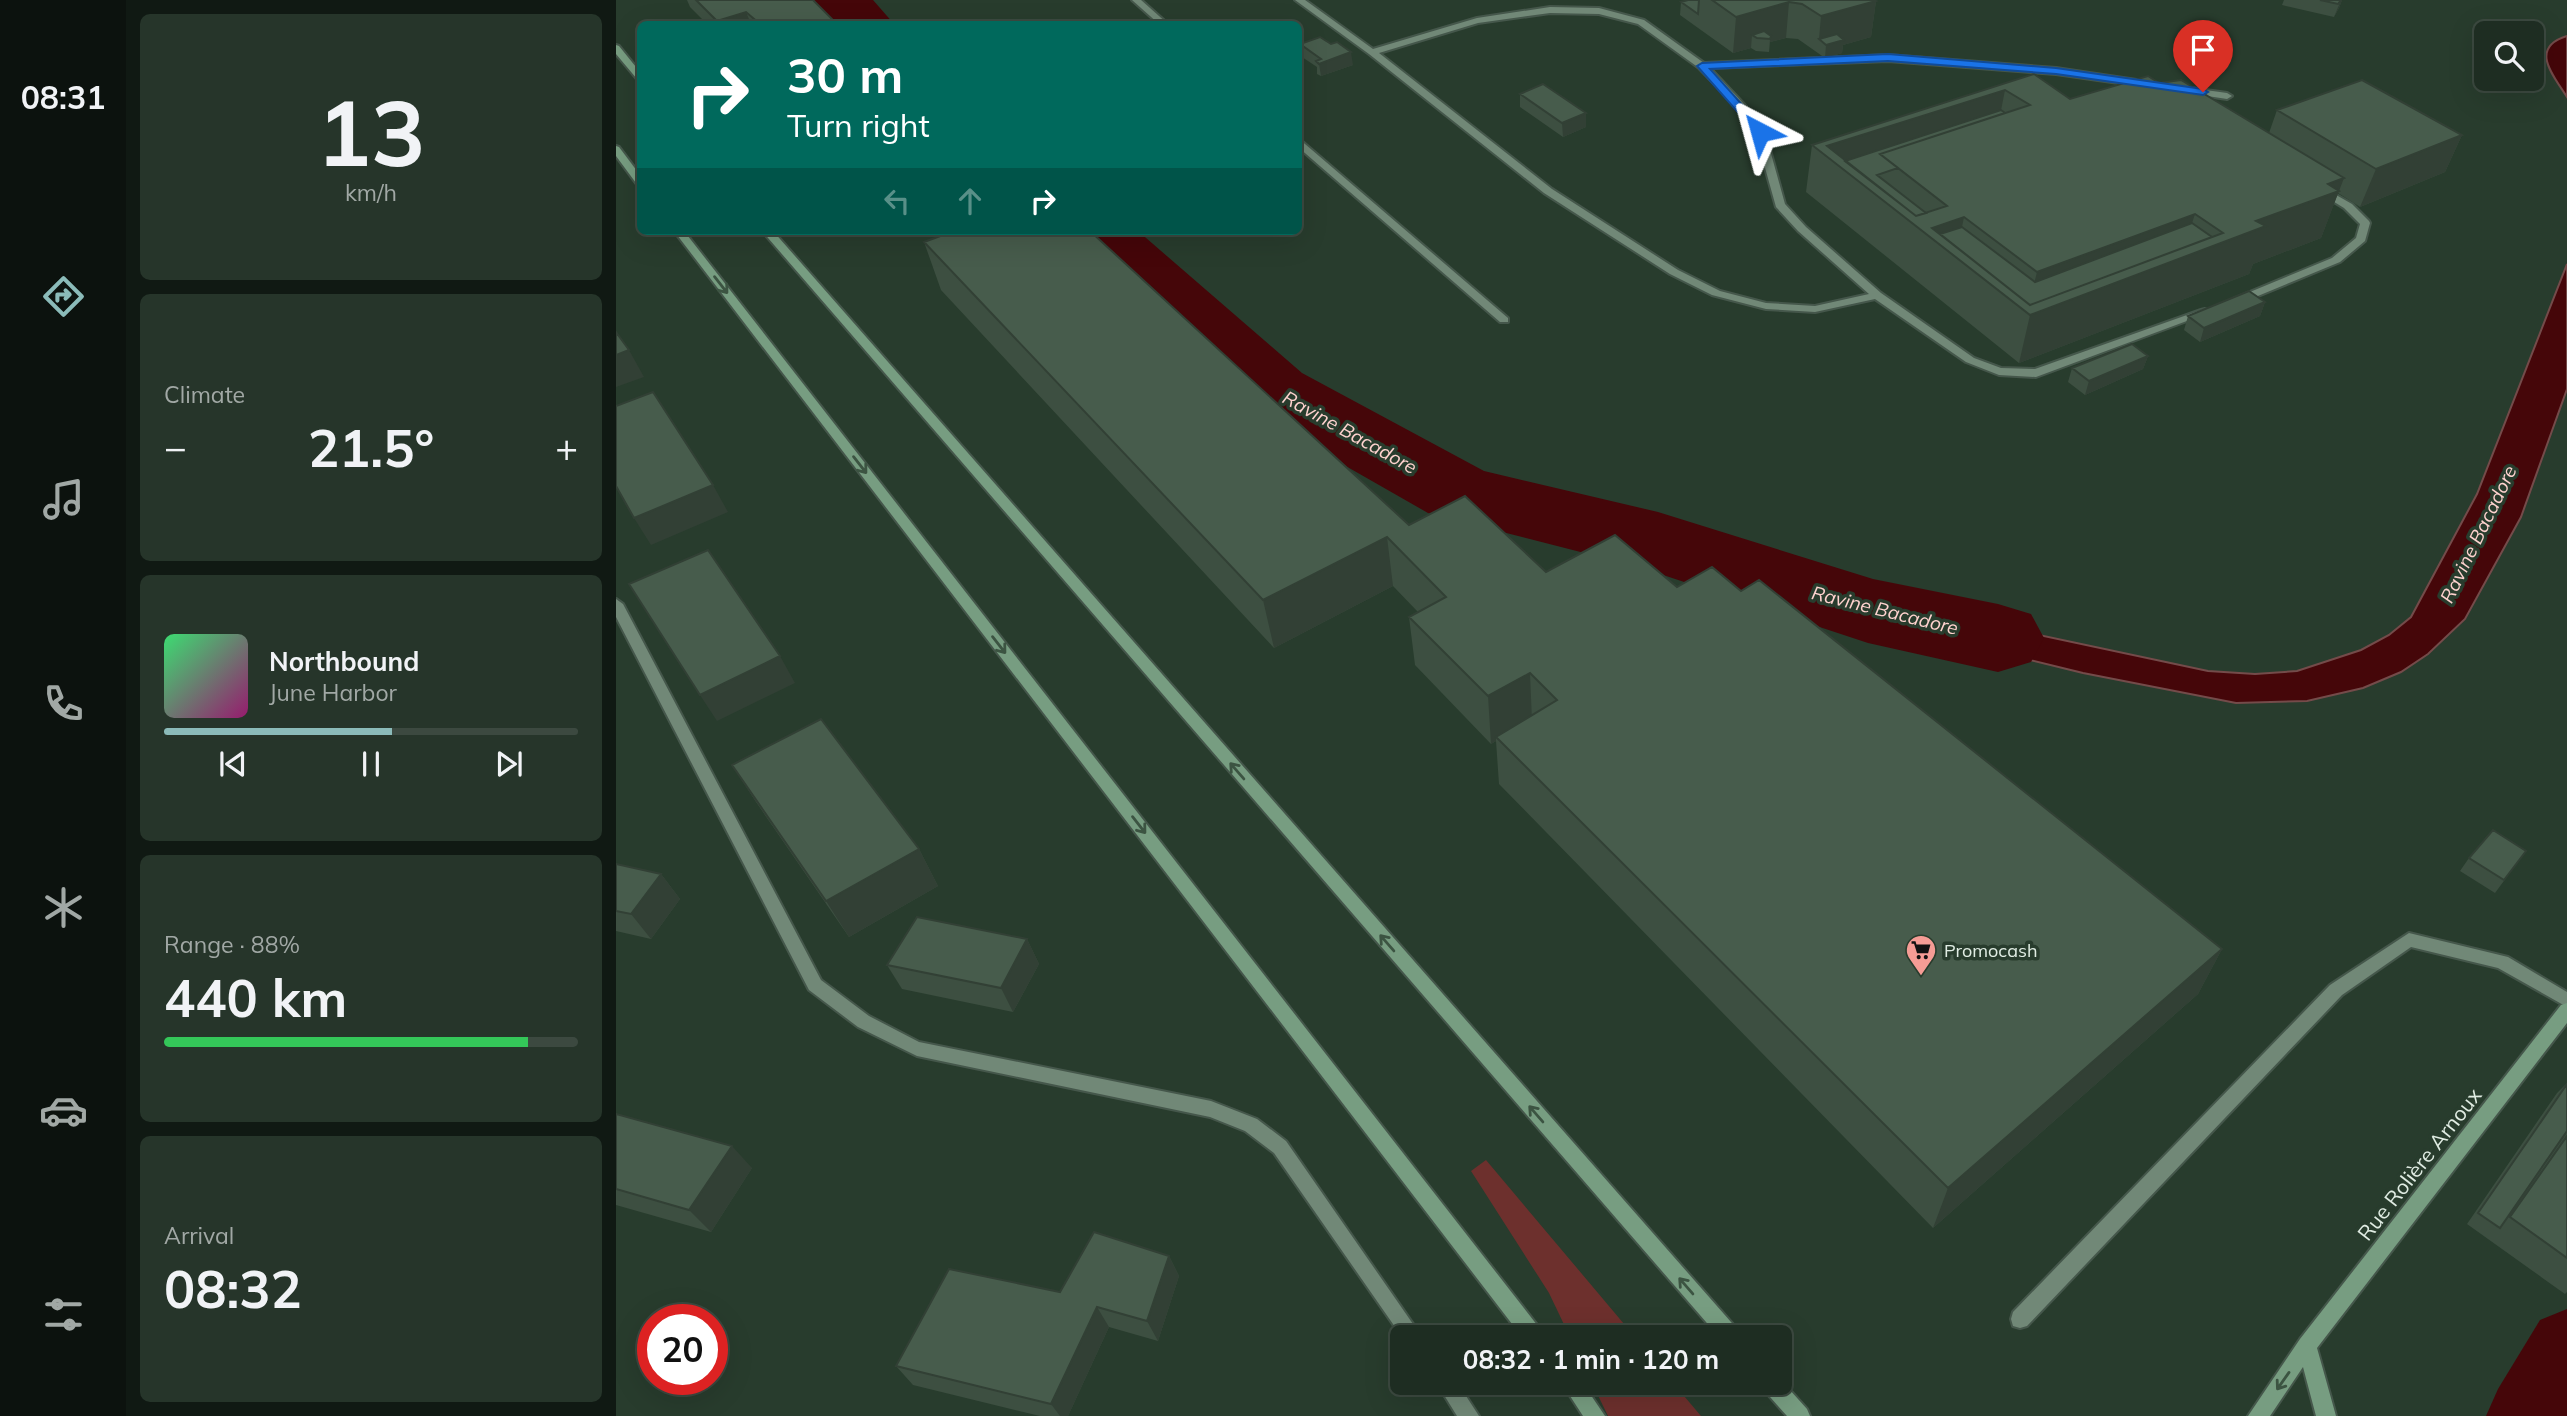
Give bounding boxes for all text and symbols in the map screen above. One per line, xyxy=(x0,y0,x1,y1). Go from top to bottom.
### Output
pin xyxy=(2173,20,2233,92)
map controls xyxy=(2474,21,2544,91)
button: search xyxy=(2474,21,2544,91)
icon: arrive xyxy=(2184,31,2222,69)
text: 30 m xyxy=(787,44,903,105)
icon: right xyxy=(672,49,763,140)
text: 13 xyxy=(316,75,426,189)
text: 08:31 xyxy=(21,77,105,117)
position arrow xyxy=(1723,95,1797,169)
text: Turn right xyxy=(787,105,930,145)
text: km/h xyxy=(345,178,397,207)
icon: left xyxy=(878,182,916,220)
icon: ahead xyxy=(951,182,989,220)
icon: right xyxy=(1024,182,1062,220)
icon: directions xyxy=(39,272,88,321)
one-way arrow xyxy=(714,275,729,294)
text: Climate xyxy=(164,380,245,409)
water label: Ravine Bacadore xyxy=(1279,385,1421,479)
text: 21.5° xyxy=(308,415,434,480)
text: − xyxy=(164,423,187,471)
text: + xyxy=(555,423,578,471)
one-way arrow xyxy=(853,455,868,474)
water label: Ravine Bacadore xyxy=(2434,461,2522,607)
icon: music xyxy=(39,475,88,524)
water label: Ravine Bacadore xyxy=(1809,580,1961,640)
one-way arrow xyxy=(992,635,1007,654)
text: Northbound xyxy=(269,645,419,678)
text: June Harbor xyxy=(269,678,397,707)
icon: phone xyxy=(39,679,88,728)
icon: previous xyxy=(214,745,252,783)
icon: pause xyxy=(352,745,390,783)
icon: next xyxy=(490,745,528,783)
one-way arrow xyxy=(1229,763,1245,781)
one-way arrow xyxy=(1131,815,1146,834)
icon: climate xyxy=(39,883,88,932)
text: Range · 88% xyxy=(164,930,300,959)
supermarket icon: Promocash xyxy=(1904,933,1938,977)
one-way arrow xyxy=(1378,935,1395,952)
place label: Promocash xyxy=(1944,939,2037,962)
text: 440 km xyxy=(164,965,347,1030)
street label: Rue Rolière Arnoux xyxy=(2351,1083,2487,1245)
icon: car xyxy=(39,1086,88,1135)
one-way arrow xyxy=(1528,1105,1544,1123)
text: Arrival xyxy=(164,1221,234,1250)
text: 08:32 xyxy=(164,1256,302,1321)
one-way arrow xyxy=(1678,1277,1694,1295)
icon: filters xyxy=(39,1290,88,1339)
speed limit sign: 20 xyxy=(637,1304,728,1395)
text: 08:32 · 1 min · 120 m xyxy=(1463,1343,1719,1376)
one-way arrow xyxy=(2276,1371,2290,1390)

